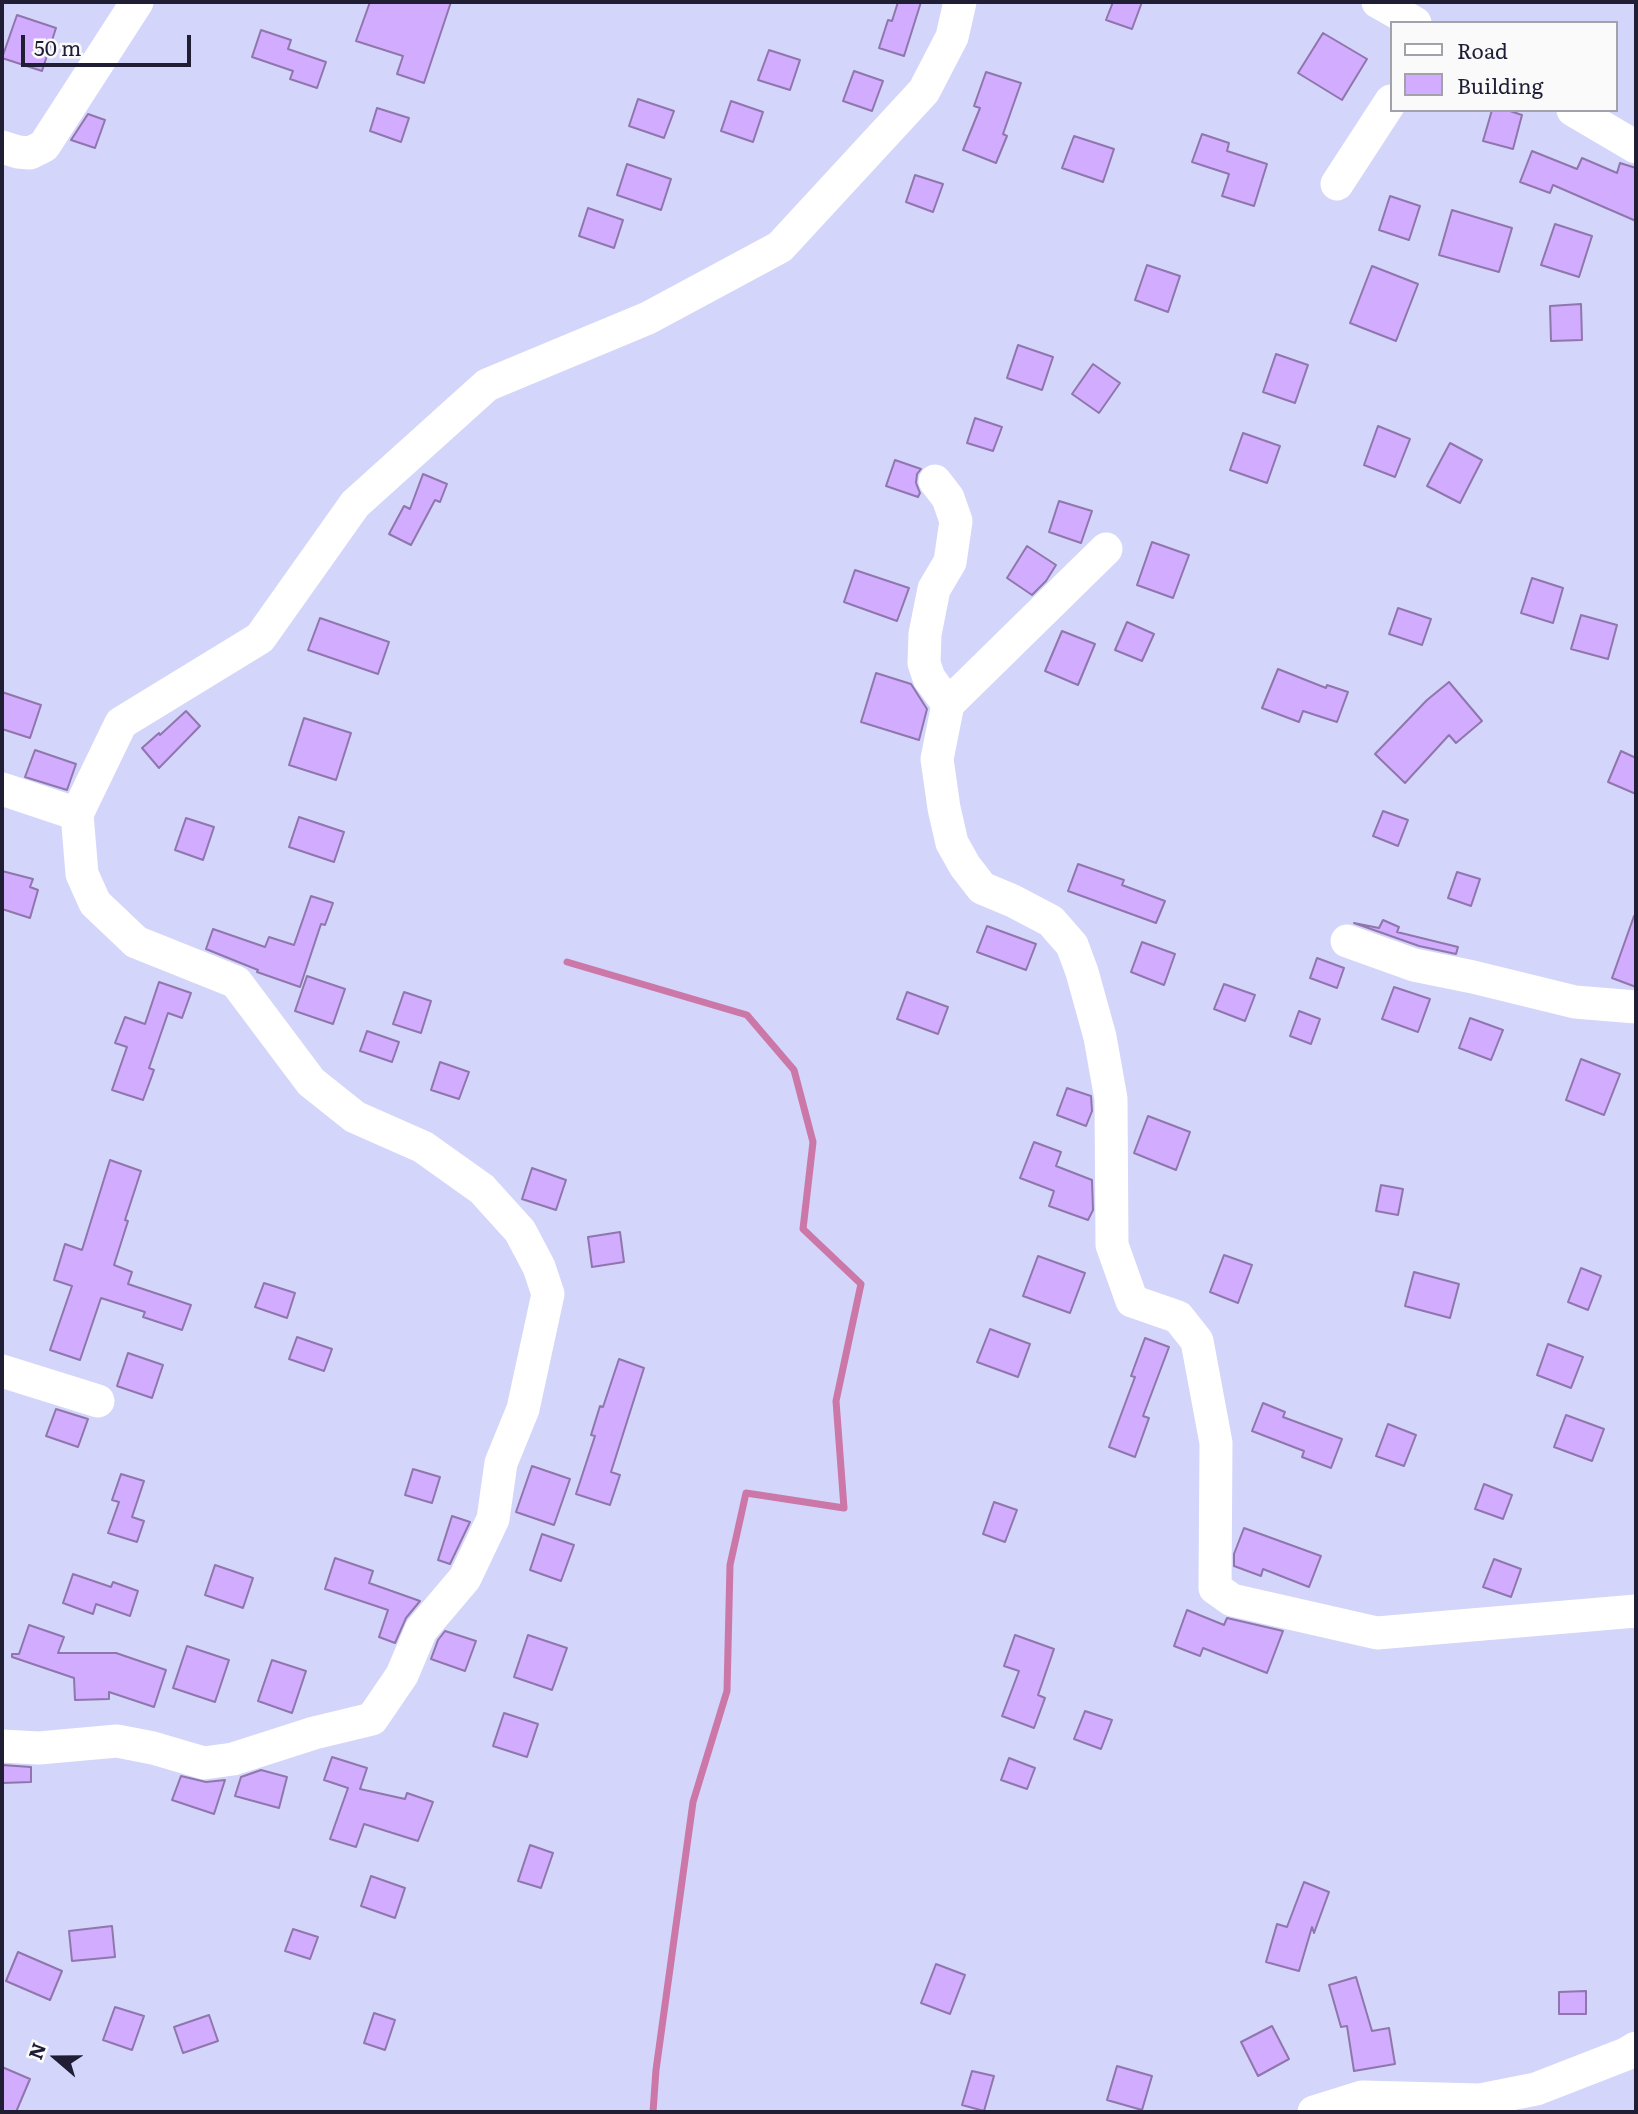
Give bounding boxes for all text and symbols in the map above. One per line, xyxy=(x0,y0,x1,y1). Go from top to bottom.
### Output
scale bar xyxy=(24,21,194,65)
legend xyxy=(1390,21,1617,112)
text: 50 m xyxy=(34,31,81,62)
text: Road xyxy=(1457,34,1508,65)
text: Building xyxy=(1457,69,1543,100)
north arrow xyxy=(21,2023,91,2093)
text: N xyxy=(20,2039,52,2063)

